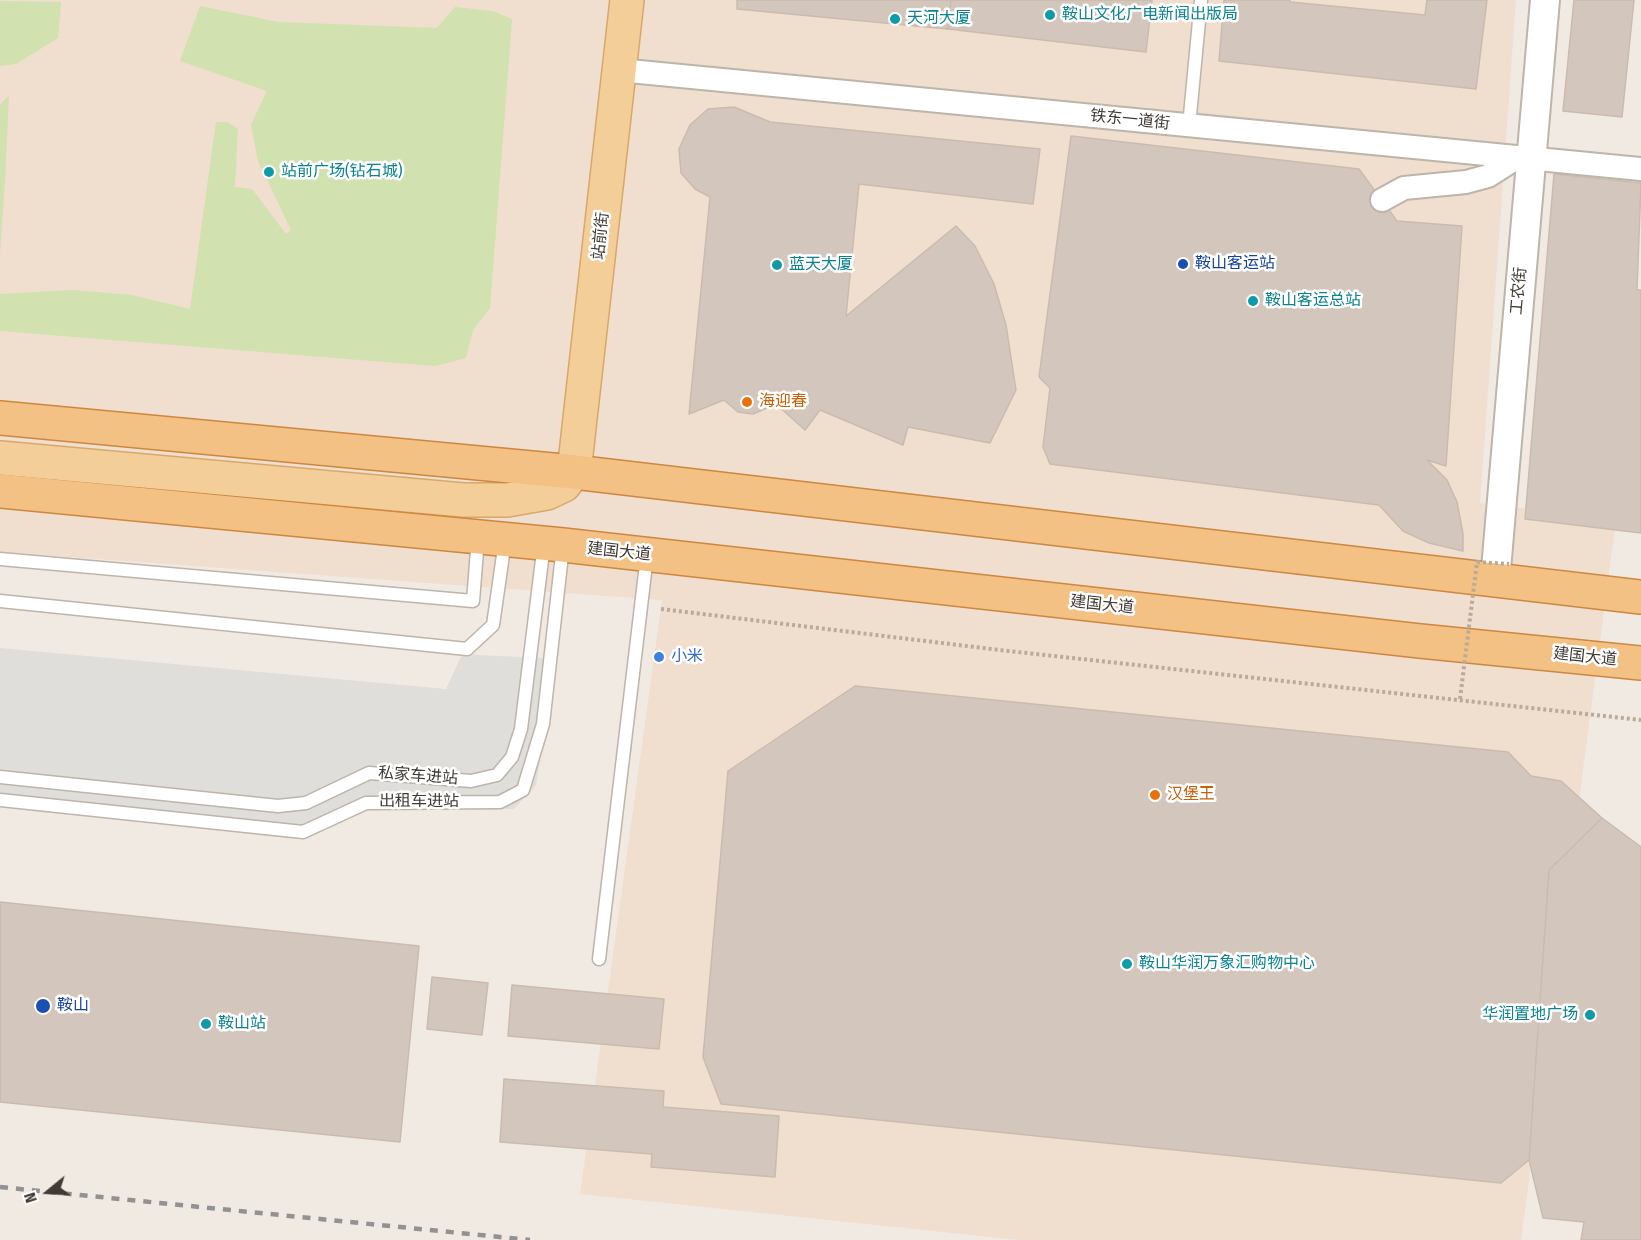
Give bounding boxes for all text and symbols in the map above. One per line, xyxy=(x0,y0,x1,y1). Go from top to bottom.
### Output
place label: 鞍山文化广电新闻出版局 xyxy=(1062,5,1238,25)
marker: 鞍山文化广电新闻出版局 xyxy=(1043,8,1057,22)
place label: 天河大厦 xyxy=(907,9,971,29)
marker: 天河大厦 xyxy=(888,12,902,26)
street label: 铁东一道街 xyxy=(1089,106,1171,134)
place label: 站前广场(钻石城) xyxy=(281,162,402,182)
marker: 站前广场(钻石城) xyxy=(262,165,276,179)
street label: 站前街 xyxy=(589,211,613,261)
place label: 鞍山客运站 xyxy=(1195,254,1275,274)
place label: 蓝天大厦 xyxy=(789,255,853,275)
marker: 鞍山客运站 xyxy=(1176,257,1190,271)
marker: 蓝天大厦 xyxy=(770,258,784,272)
street label: 工农街 xyxy=(1507,266,1531,316)
place label: 鞍山客运总站 xyxy=(1265,291,1361,311)
marker: 鞍山客运总站 xyxy=(1246,294,1260,308)
place label: 海迎春 xyxy=(759,392,807,412)
marker: 海迎春 xyxy=(740,395,754,409)
street label: 建国大道 xyxy=(586,539,652,565)
street label: 建国大道 xyxy=(1069,592,1135,618)
street label: 建国大道 xyxy=(1552,644,1618,670)
place label: 小米 xyxy=(671,647,703,667)
marker: 小米 xyxy=(652,650,666,664)
street label: 私家车进站 xyxy=(377,764,459,788)
place label: 汉堡王 xyxy=(1167,785,1215,805)
marker: 汉堡王 xyxy=(1148,788,1162,802)
street label: 出租车进站 xyxy=(379,792,459,812)
place label: 鞍山华润万象汇购物中心 xyxy=(1139,954,1315,974)
marker: 鞍山华润万象汇购物中心 xyxy=(1120,957,1134,971)
place label: 鞍山 xyxy=(57,996,89,1016)
marker: 鞍山 xyxy=(34,997,52,1015)
place label: 华润置地广场 xyxy=(1482,1005,1578,1025)
marker: 华润置地广场 xyxy=(1583,1008,1597,1022)
place label: 鞍山站 xyxy=(218,1014,266,1034)
marker: 鞍山站 xyxy=(199,1017,213,1031)
north arrow xyxy=(18,1162,78,1222)
text: N xyxy=(20,1190,41,1205)

